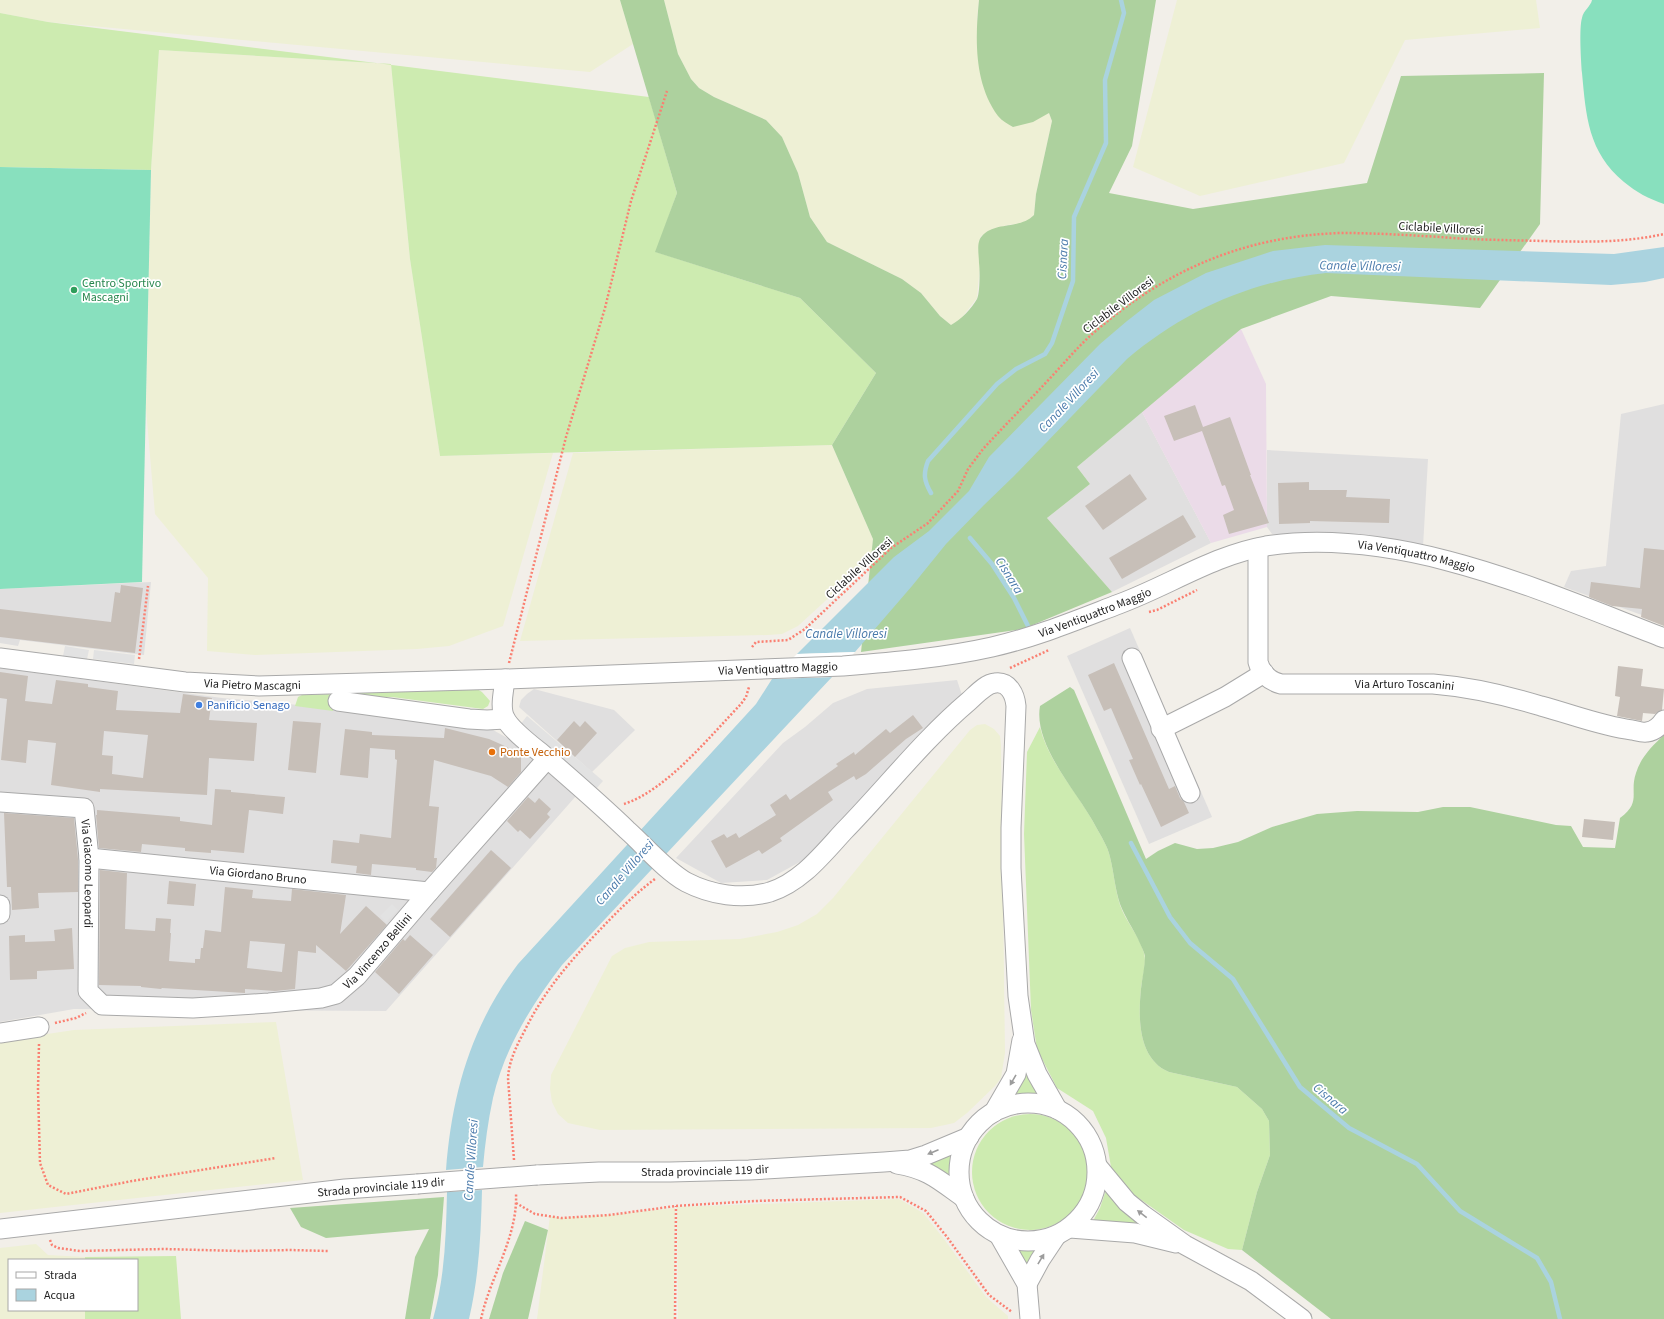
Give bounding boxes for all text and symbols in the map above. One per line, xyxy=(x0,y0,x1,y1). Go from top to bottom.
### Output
street label: Ciclabile Villoresi xyxy=(1398,218,1484,239)
water label: Cisnara xyxy=(1053,238,1073,280)
water label: Canale Villoresi xyxy=(1319,256,1402,276)
street label: Ciclabile Villoresi xyxy=(1079,273,1157,338)
place label: Centro Sportivo Mascagni xyxy=(82,275,161,306)
marker: Centro Sportivo Mascagni xyxy=(69,285,79,295)
water label: Canale Villoresi xyxy=(1034,364,1104,437)
street label: Ciclabile Villoresi xyxy=(822,534,897,603)
street label: Via Ventiquattro Maggio xyxy=(1357,536,1477,577)
water label: Cisnara xyxy=(991,554,1028,598)
street label: Via Ventiquattro Maggio xyxy=(1037,584,1154,642)
water label: Canale Villoresi xyxy=(805,625,888,643)
street label: Via Ventiquattro Maggio xyxy=(718,658,838,680)
street label: Via Pietro Mascagni xyxy=(203,675,301,695)
street label: Via Arturo Toscanini xyxy=(1355,676,1455,695)
place label: Panificio Senago xyxy=(207,697,290,714)
marker: Panificio Senago xyxy=(194,700,204,710)
place label: Ponte Vecchio xyxy=(500,744,570,761)
marker: Ponte Vecchio xyxy=(487,747,497,757)
street label: Via Giacomo Leopardi xyxy=(76,818,97,928)
water label: Canale Villoresi xyxy=(591,835,659,909)
street label: Via Giordano Bruno xyxy=(209,862,308,889)
street label: Via Vincenzo Bellini xyxy=(339,910,416,993)
one-way arrow xyxy=(1010,1074,1016,1086)
water label: Cisnara xyxy=(1309,1079,1352,1119)
water label: Canale Villoresi xyxy=(459,1118,483,1201)
one-way arrow xyxy=(927,1149,938,1155)
street label: Strada provinciale 119 dir xyxy=(641,1161,770,1181)
street label: Strada provinciale 119 dir xyxy=(317,1173,446,1202)
one-way arrow xyxy=(1137,1210,1148,1219)
one-way arrow xyxy=(1037,1253,1044,1265)
legend xyxy=(8,1259,138,1311)
text: Strada xyxy=(44,1267,77,1284)
text: Acqua xyxy=(44,1287,75,1304)

